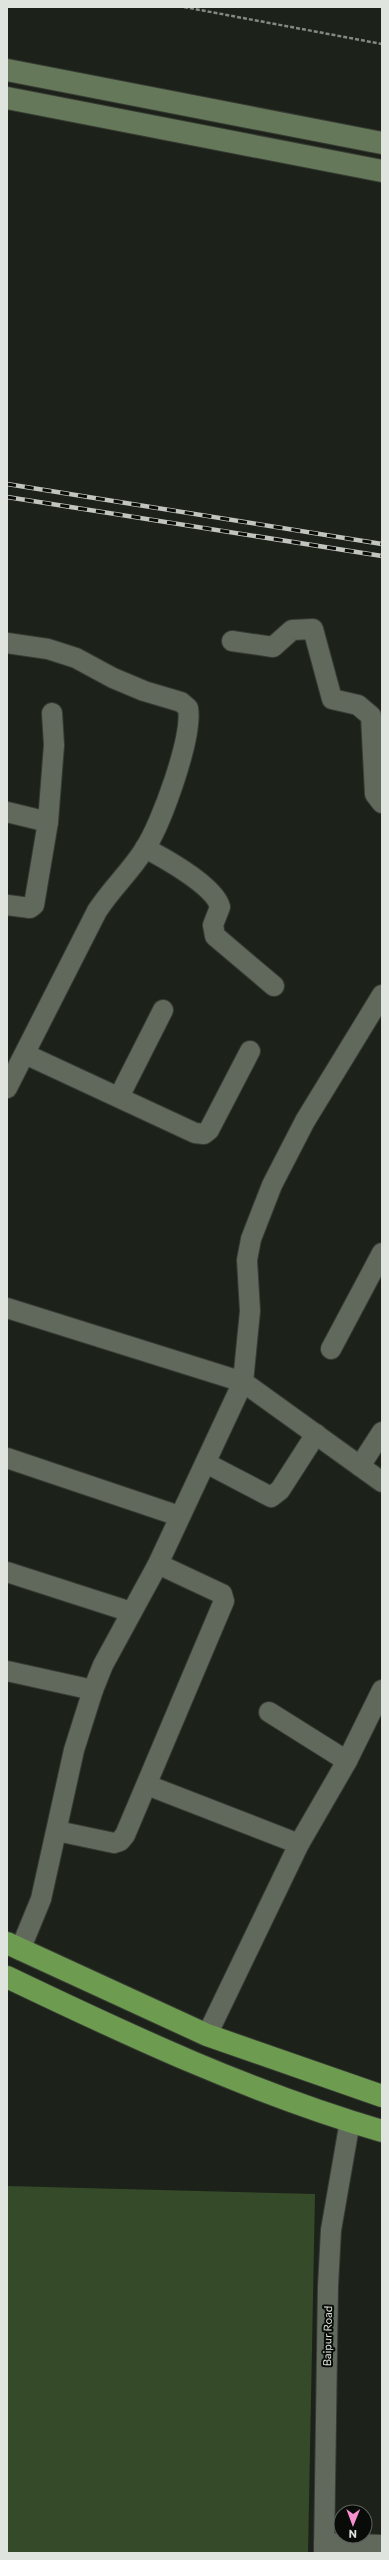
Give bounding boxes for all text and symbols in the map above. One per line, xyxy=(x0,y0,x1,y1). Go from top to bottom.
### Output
street label: Baipur Road xyxy=(320,2306,334,2366)
north arrow xyxy=(333,2504,373,2544)
text: N xyxy=(349,2528,357,2541)

